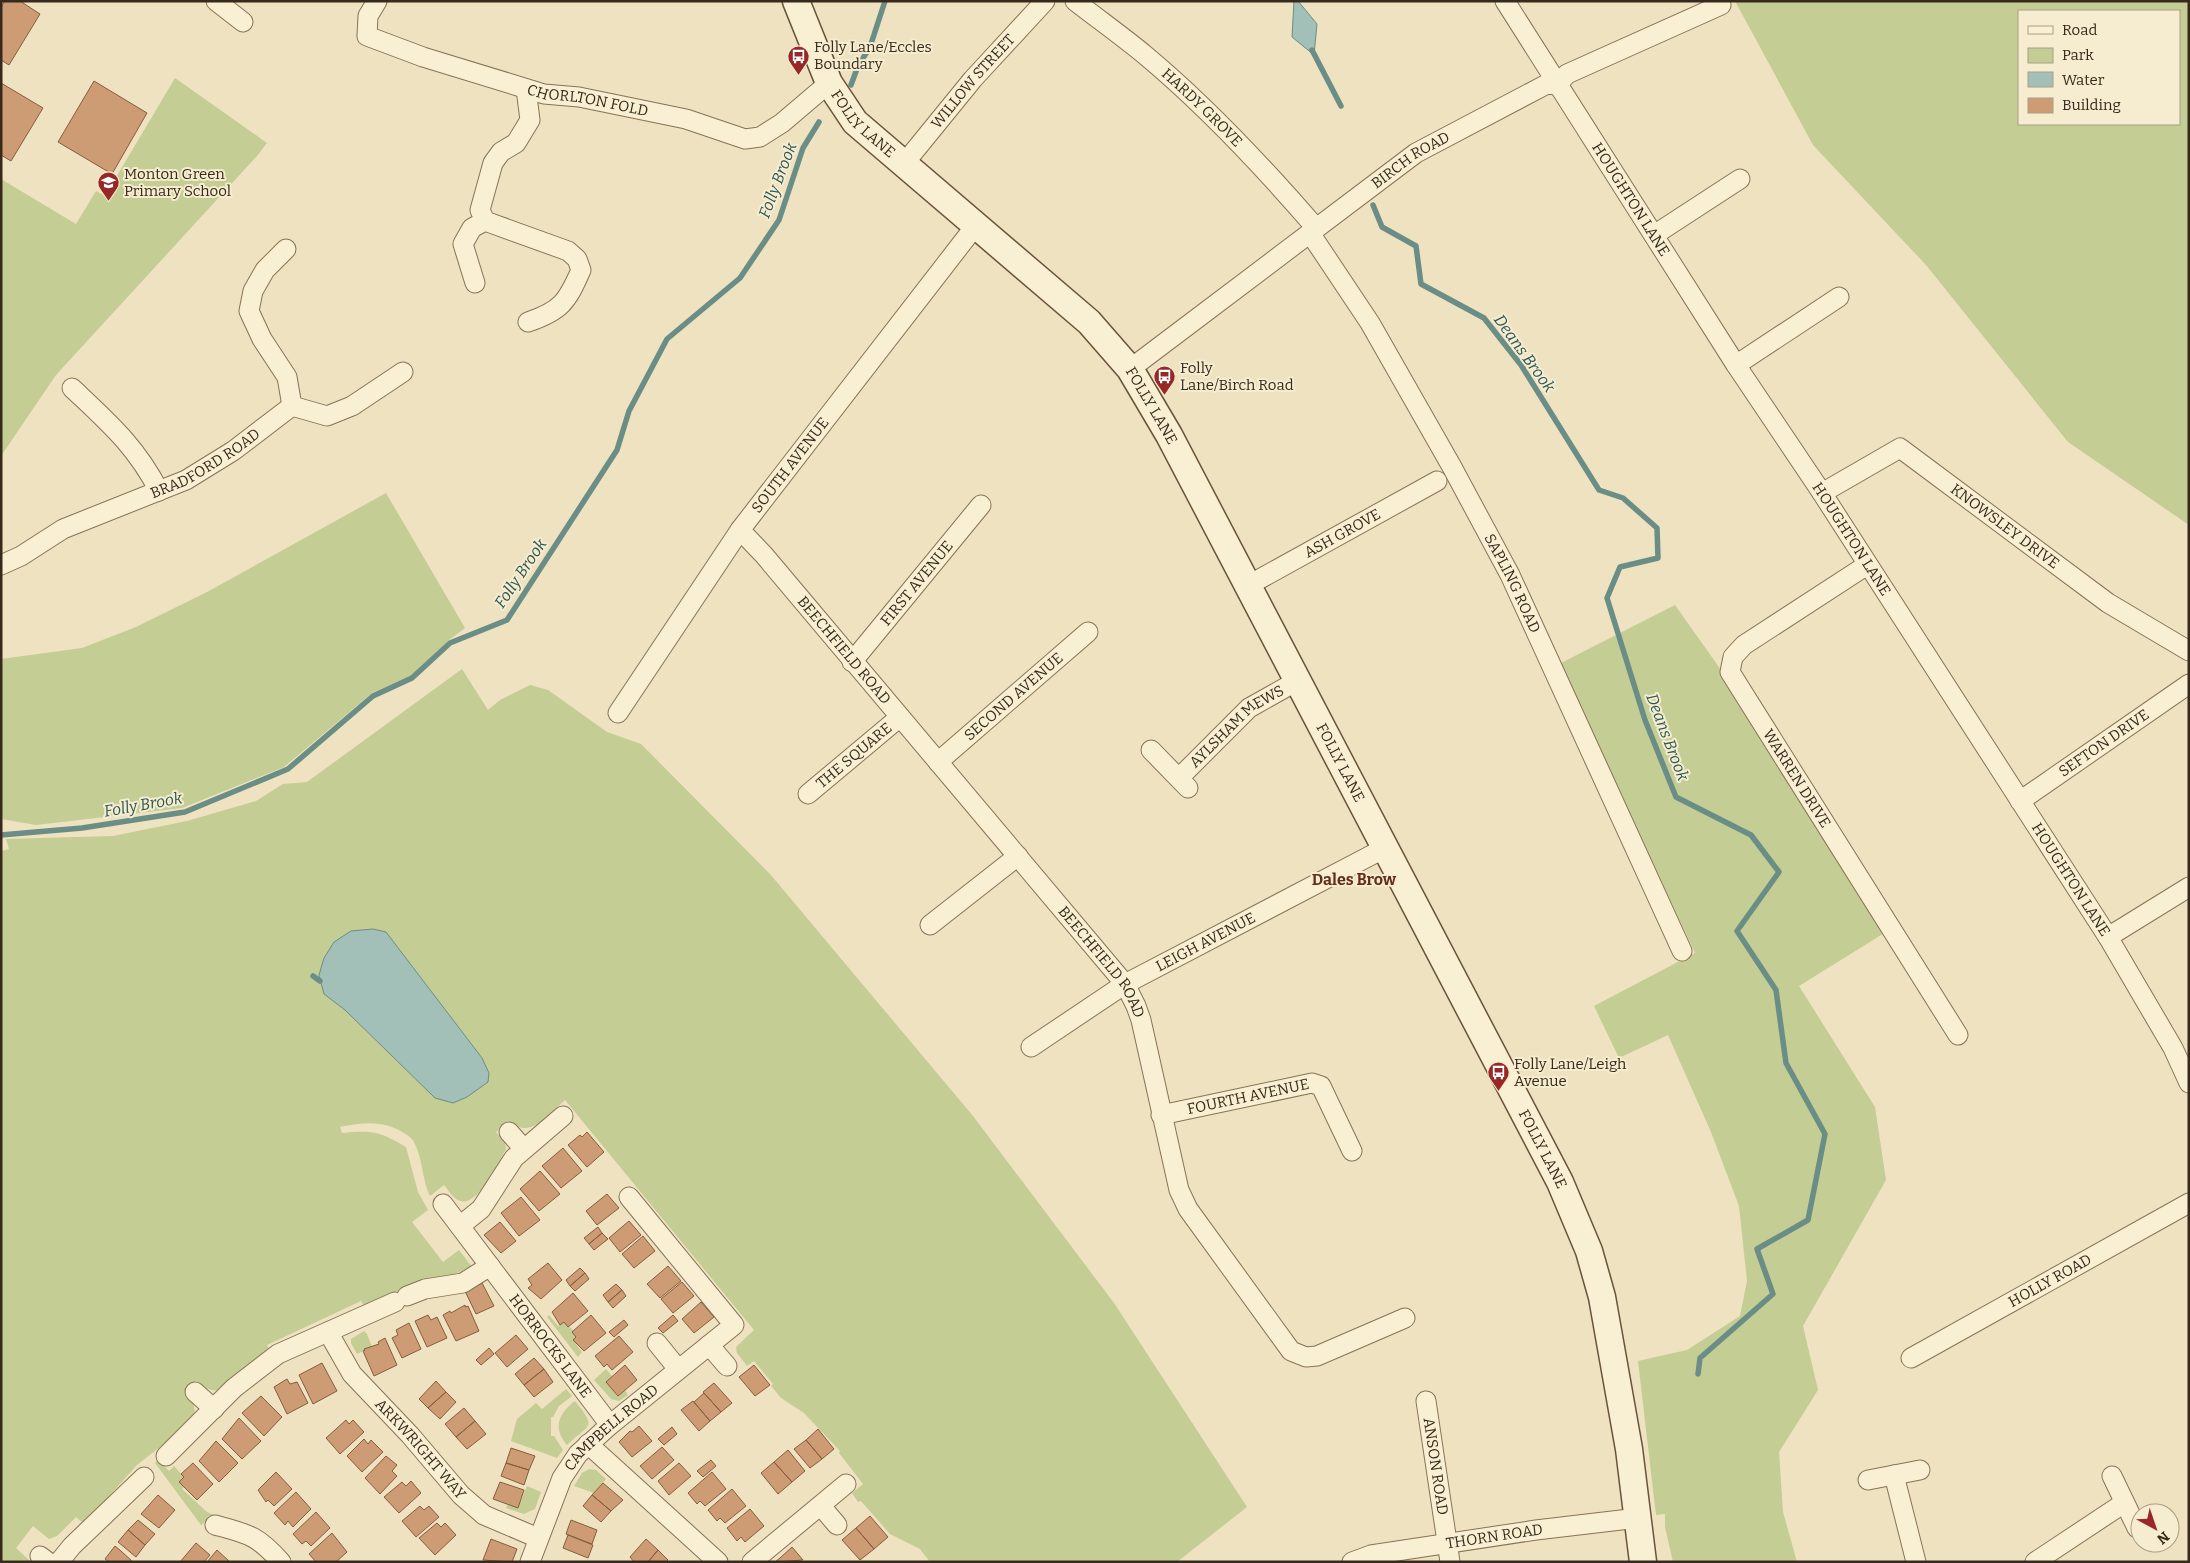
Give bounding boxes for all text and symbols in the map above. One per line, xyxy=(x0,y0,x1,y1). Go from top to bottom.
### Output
legend xyxy=(2018,10,2180,125)
text: Road xyxy=(2062,21,2097,39)
street label: WILLOW STREET xyxy=(927,30,1019,132)
place label: Folly Lane/Eccles Boundary xyxy=(814,38,932,73)
bus stop icon: Folly Lane/Eccles Boundary xyxy=(786,44,810,75)
text: Park xyxy=(2062,46,2094,64)
street label: HARDY GROVE xyxy=(1158,65,1246,150)
text: Water xyxy=(2062,71,2105,89)
street label: CHORLTON FOLD xyxy=(525,80,650,120)
street label: FOLLY LANE xyxy=(827,87,899,161)
text: Building xyxy=(2062,96,2121,114)
street label: BIRCH ROAD xyxy=(1368,128,1453,192)
water label: Folly Brook xyxy=(754,139,801,221)
street label: HOUGHTON LANE xyxy=(1588,139,1674,260)
place label: Monton Green Primary School xyxy=(124,165,231,200)
school or university icon: Monton Green Primary School xyxy=(96,171,120,202)
water label: Deans Brook xyxy=(1490,311,1559,396)
place label: Folly Lane/Birch Road xyxy=(1180,359,1294,394)
street label: FOLLY LANE xyxy=(1122,364,1181,447)
bus stop icon: Folly Lane/Birch Road xyxy=(1152,365,1176,396)
street label: SOUTH AVENUE xyxy=(748,414,833,516)
street label: BRADFORD ROAD xyxy=(148,425,264,502)
street label: HOUGHTON LANE xyxy=(1808,479,1895,599)
street label: KNOWSLEY DRIVE xyxy=(1947,480,2063,573)
street label: ASH GROVE xyxy=(1301,505,1384,562)
street label: SAPLING ROAD xyxy=(1481,531,1544,636)
water label: Folly Brook xyxy=(490,535,551,611)
street label: FIRST AVENUE xyxy=(877,537,957,629)
street label: BEECHFIELD ROAD xyxy=(794,593,895,708)
street label: SECOND AVENUE xyxy=(961,649,1067,744)
street label: AYLSHAM MEWS xyxy=(1186,681,1287,771)
water label: Deans Brook xyxy=(1642,691,1693,784)
street label: SEFTON DRIVE xyxy=(2055,705,2153,781)
street label: THE SQUARE xyxy=(813,719,895,792)
street label: FOLLY LANE xyxy=(1312,720,1369,805)
street label: WARREN DRIVE xyxy=(1759,726,1835,831)
water label: Folly Brook xyxy=(102,788,184,821)
street label: HOUGHTON LANE xyxy=(2028,819,2114,939)
district label: Dales Brow xyxy=(1312,870,1397,889)
street label: BEECHFIELD ROAD xyxy=(1054,902,1148,1020)
street label: LEIGH AVENUE xyxy=(1153,908,1258,975)
place label: Folly Lane/Leigh Avenue xyxy=(1514,1055,1627,1090)
bus stop icon: Folly Lane/Leigh Avenue xyxy=(1486,1061,1510,1092)
street label: FOURTH AVENUE xyxy=(1185,1075,1311,1118)
street label: FOLLY LANE xyxy=(1515,1106,1571,1191)
street label: HOLLY ROAD xyxy=(2005,1250,2095,1311)
street label: HORROCKS LANE xyxy=(505,1291,595,1401)
street label: CAMPBELL ROAD xyxy=(560,1381,662,1474)
street label: ARKWRIGHT WAY xyxy=(371,1395,470,1503)
street label: ANSON ROAD xyxy=(1420,1416,1452,1516)
north arrow xyxy=(2130,1503,2180,1553)
street label: THORN ROAD xyxy=(1445,1520,1544,1553)
text: N xyxy=(2153,1528,2173,1548)

